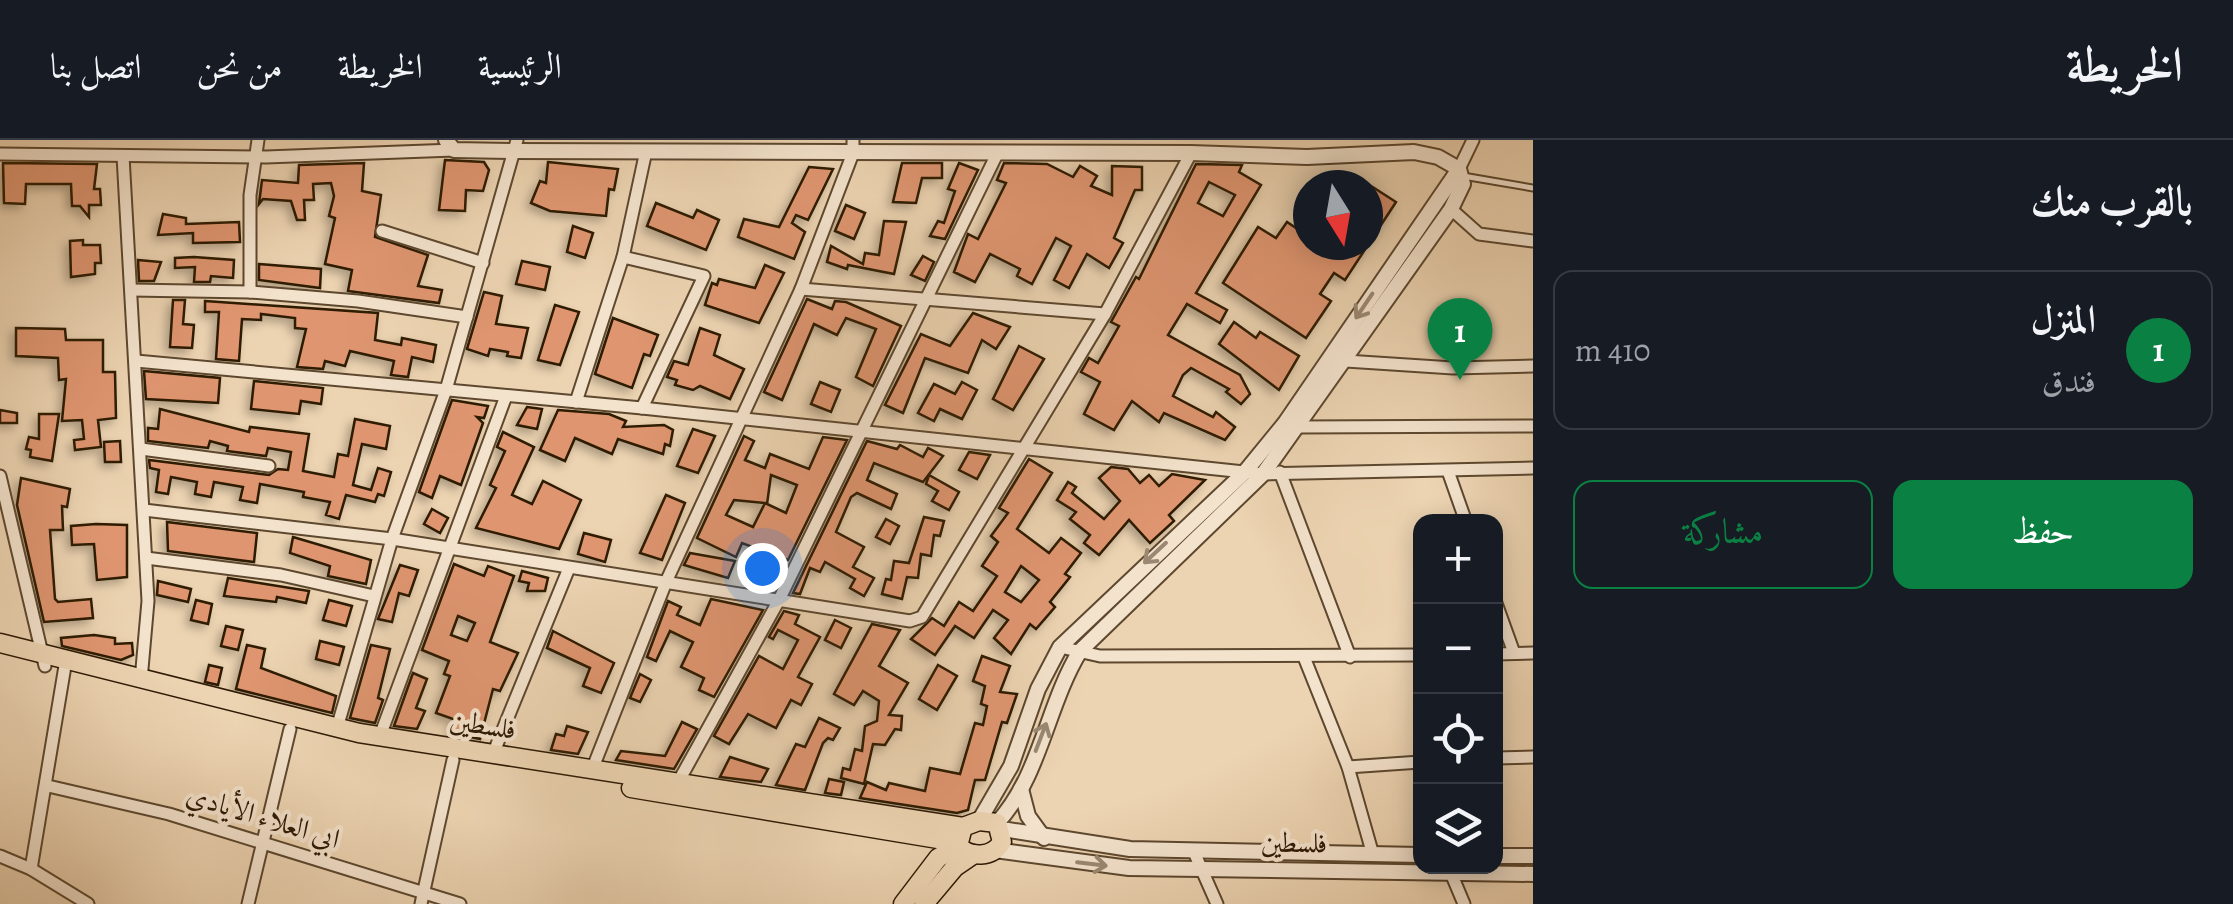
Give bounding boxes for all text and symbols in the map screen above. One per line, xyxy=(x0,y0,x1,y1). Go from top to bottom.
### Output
text: الخريطة xyxy=(2066,32,2183,98)
text: اتصل بنا xyxy=(50,42,142,90)
text: من نحن xyxy=(197,42,283,90)
text: الخريطة xyxy=(338,42,423,90)
text: الرئيسية xyxy=(478,42,562,90)
north arrow xyxy=(1293,170,1383,260)
text: بالقرب منك xyxy=(2030,172,2193,229)
one-way arrow xyxy=(1354,292,1375,320)
text: المنزل xyxy=(2030,293,2096,345)
pin: 1 xyxy=(1428,298,1492,380)
text: 410 m xyxy=(1575,328,1650,372)
text: 1 xyxy=(2153,328,2164,372)
text: فندق xyxy=(2042,359,2096,403)
button: مشاركة xyxy=(1573,480,1873,589)
button: حفظ xyxy=(1893,480,2193,589)
map controls xyxy=(1413,514,1503,874)
button: + xyxy=(1413,514,1503,604)
one-way arrow xyxy=(1143,541,1168,564)
your location xyxy=(737,543,788,594)
button: − xyxy=(1413,604,1503,694)
button: locate xyxy=(1413,694,1503,784)
street label: فلسطين xyxy=(447,701,519,749)
one-way arrow xyxy=(1033,723,1051,754)
street label: ابي العلاء الأيادي xyxy=(181,776,344,861)
button: layers xyxy=(1413,784,1503,874)
street label: فلسطين xyxy=(1260,823,1328,863)
one-way arrow xyxy=(1075,856,1107,874)

